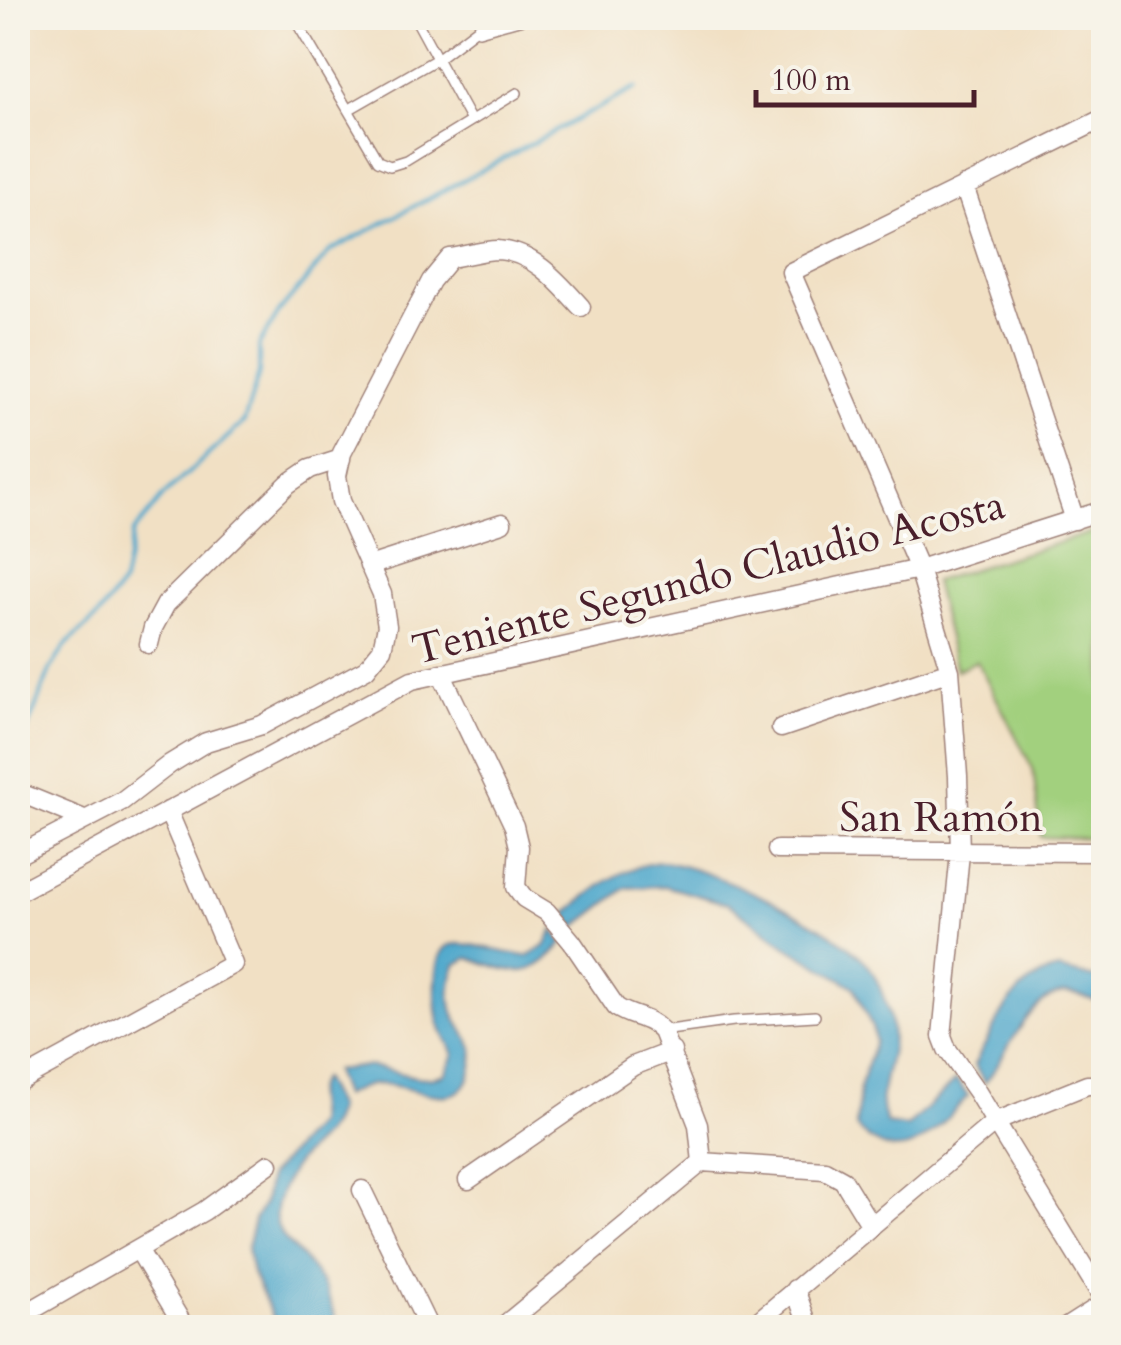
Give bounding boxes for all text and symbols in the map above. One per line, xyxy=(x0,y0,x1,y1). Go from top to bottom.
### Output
scale bar xyxy=(756,45,974,107)
text: 100 m xyxy=(771,60,851,101)
street label: Teniente Segundo Claudio Acosta xyxy=(406,476,1010,679)
street label: San Ramón xyxy=(839,789,1043,846)

